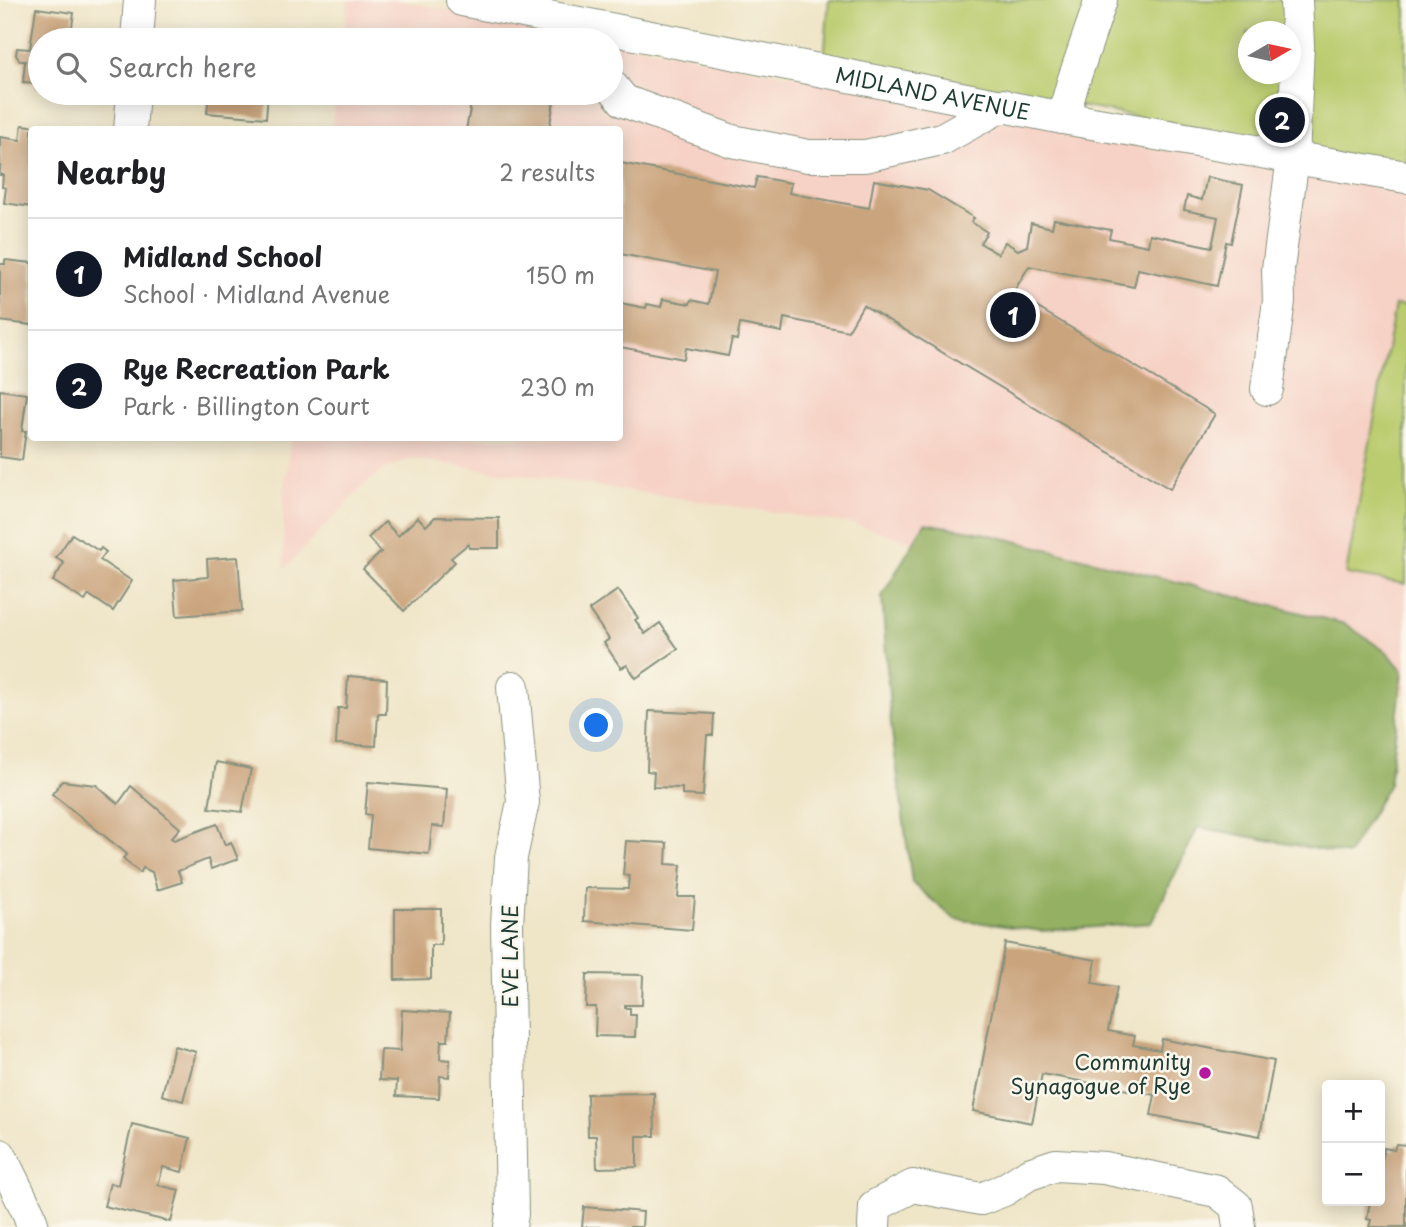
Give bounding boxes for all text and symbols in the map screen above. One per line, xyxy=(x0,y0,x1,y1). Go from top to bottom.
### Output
north arrow xyxy=(1238,21,1301,84)
search box xyxy=(28,28,623,105)
text: Search here xyxy=(108,47,257,86)
icon: search xyxy=(52,48,90,86)
street label: MIDLAND AVENUE xyxy=(833,58,1033,127)
pin: 2 xyxy=(1259,94,1305,146)
text: Nearby xyxy=(56,149,166,194)
text: 2 results xyxy=(499,154,595,189)
text: Midland School xyxy=(123,237,322,276)
text: 1 xyxy=(74,257,85,292)
text: 150 m xyxy=(526,257,595,292)
text: School · Midland Avenue xyxy=(123,276,390,311)
pin: 1 xyxy=(990,289,1036,341)
text: Rye Recreation Park xyxy=(123,349,390,388)
text: 2 xyxy=(71,369,87,404)
text: 230 m xyxy=(520,369,595,404)
text: Park · Billington Court xyxy=(123,388,370,423)
your location xyxy=(579,708,613,742)
street label: EVE LANE xyxy=(493,904,525,1008)
place label: Community Synagogue of Rye xyxy=(1011,1045,1191,1101)
marker: Community Synagogue of Rye xyxy=(1197,1065,1213,1081)
map controls xyxy=(1322,1080,1385,1206)
button: + xyxy=(1322,1080,1385,1143)
button: − xyxy=(1322,1143,1385,1206)

